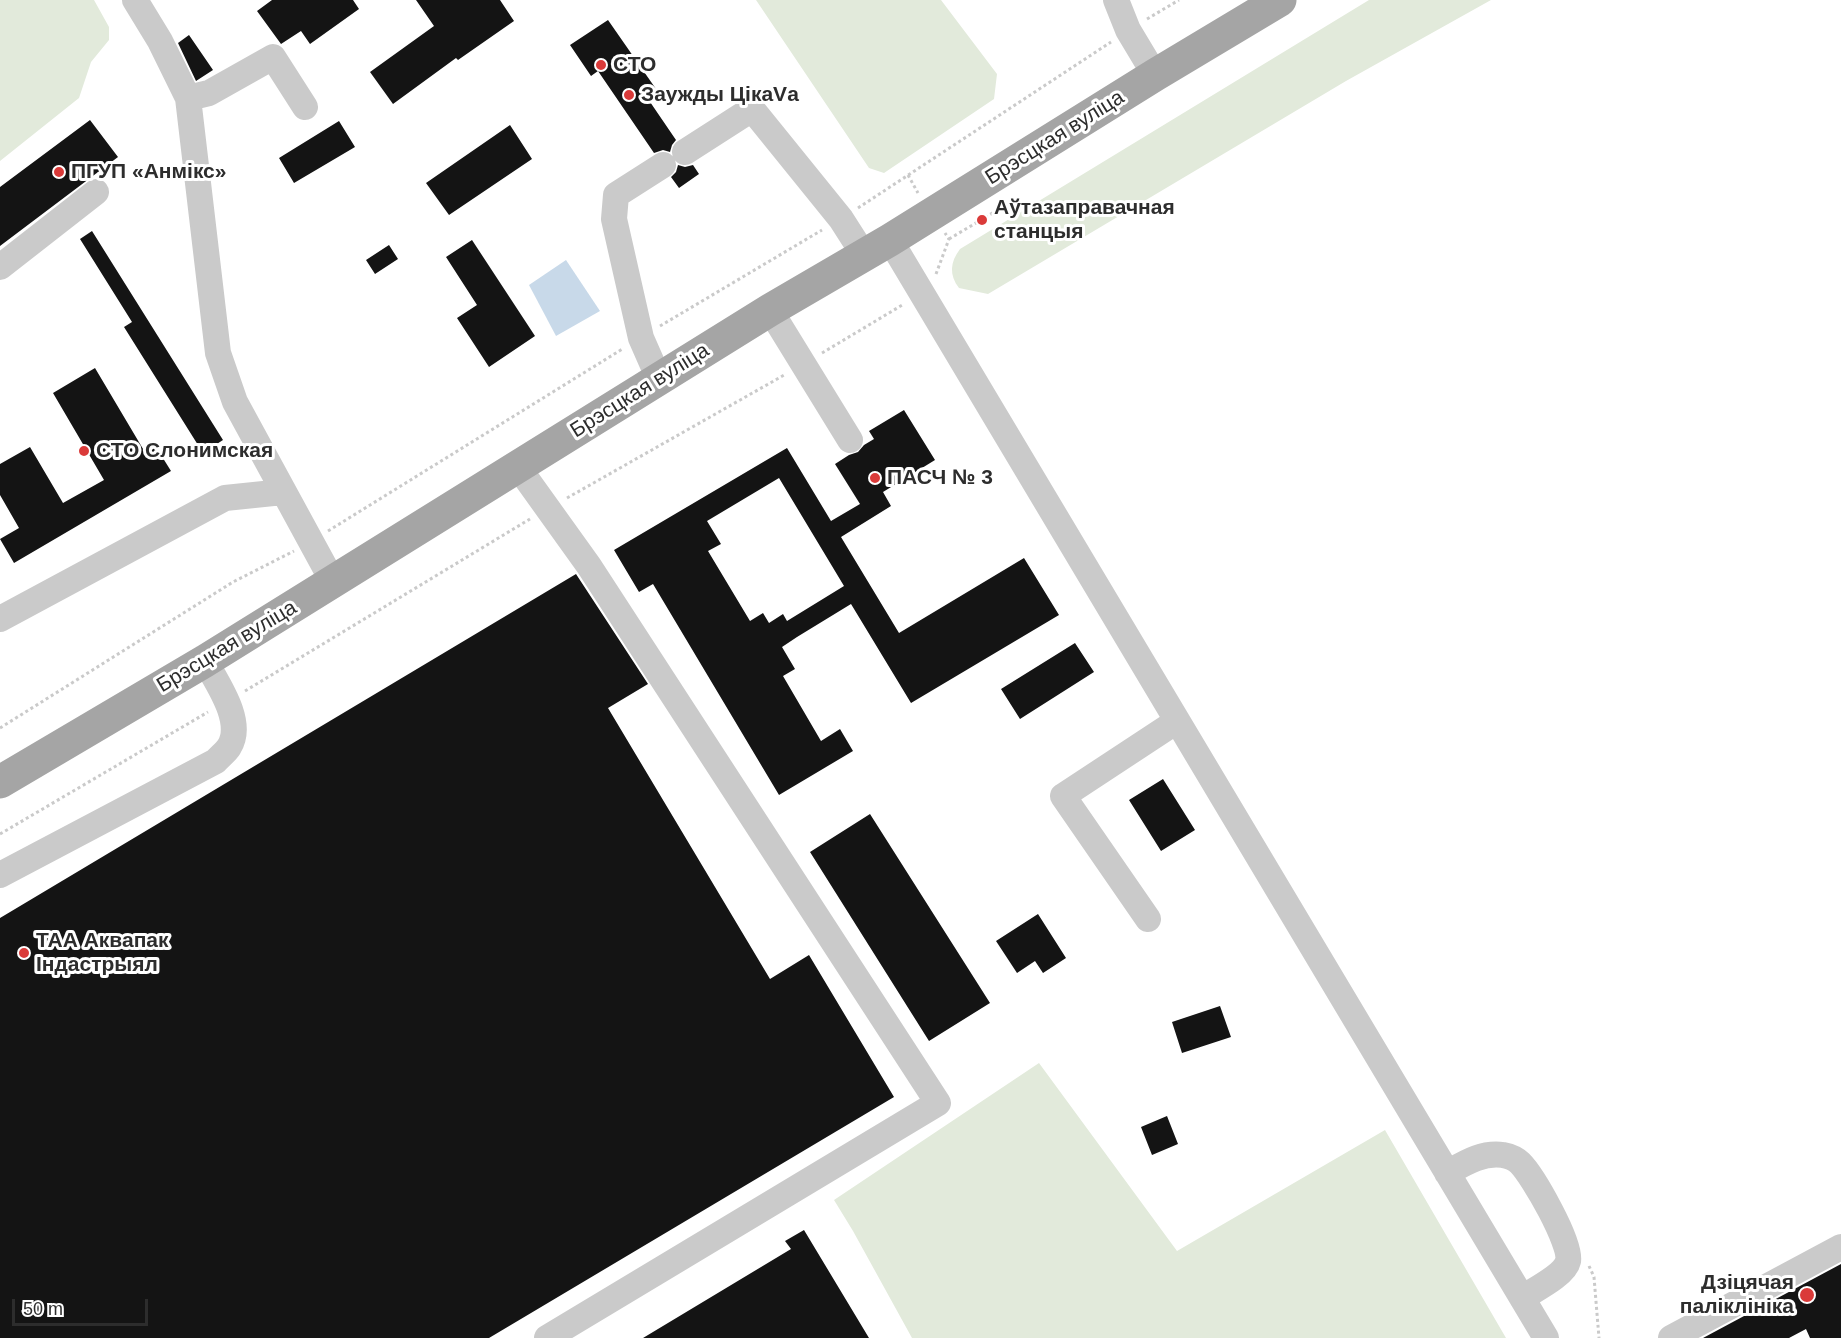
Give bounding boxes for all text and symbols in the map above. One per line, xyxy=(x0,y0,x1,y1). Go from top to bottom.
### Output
place label: СТО xyxy=(613,52,656,78)
marker: СТО xyxy=(594,58,608,72)
place label: Заужды ЦікаVа xyxy=(641,82,799,108)
street label: Брэсцкая вуліца xyxy=(981,85,1129,191)
marker: Заужды ЦікаVа xyxy=(622,88,636,102)
place label: ПГУП «Анмікс» xyxy=(71,159,226,185)
marker: ПГУП «Анмікс» xyxy=(52,165,66,179)
place label: Аўтазаправачная станцыя xyxy=(994,195,1175,245)
marker: Аўтазаправачная станцыя xyxy=(975,213,989,227)
street label: Брэсцкая вуліца xyxy=(566,338,714,444)
place label: СТО Слонимская xyxy=(96,438,273,464)
marker: СТО Слонимская xyxy=(77,444,91,458)
place label: ПАСЧ № 3 xyxy=(887,465,993,491)
marker: ПАСЧ № 3 xyxy=(868,471,882,485)
street label: Брэсцкая вуліца xyxy=(153,595,301,699)
place label: ТАА Аквапак Індастрыял xyxy=(36,928,169,978)
marker: ТАА Аквапак Індастрыял xyxy=(17,946,31,960)
place label: Дзіцячая паліклініка xyxy=(1680,1270,1794,1320)
marker: Дзіцячая паліклініка xyxy=(1798,1286,1816,1304)
scale bar xyxy=(15,1287,152,1325)
text: 50 m xyxy=(23,1299,63,1319)

